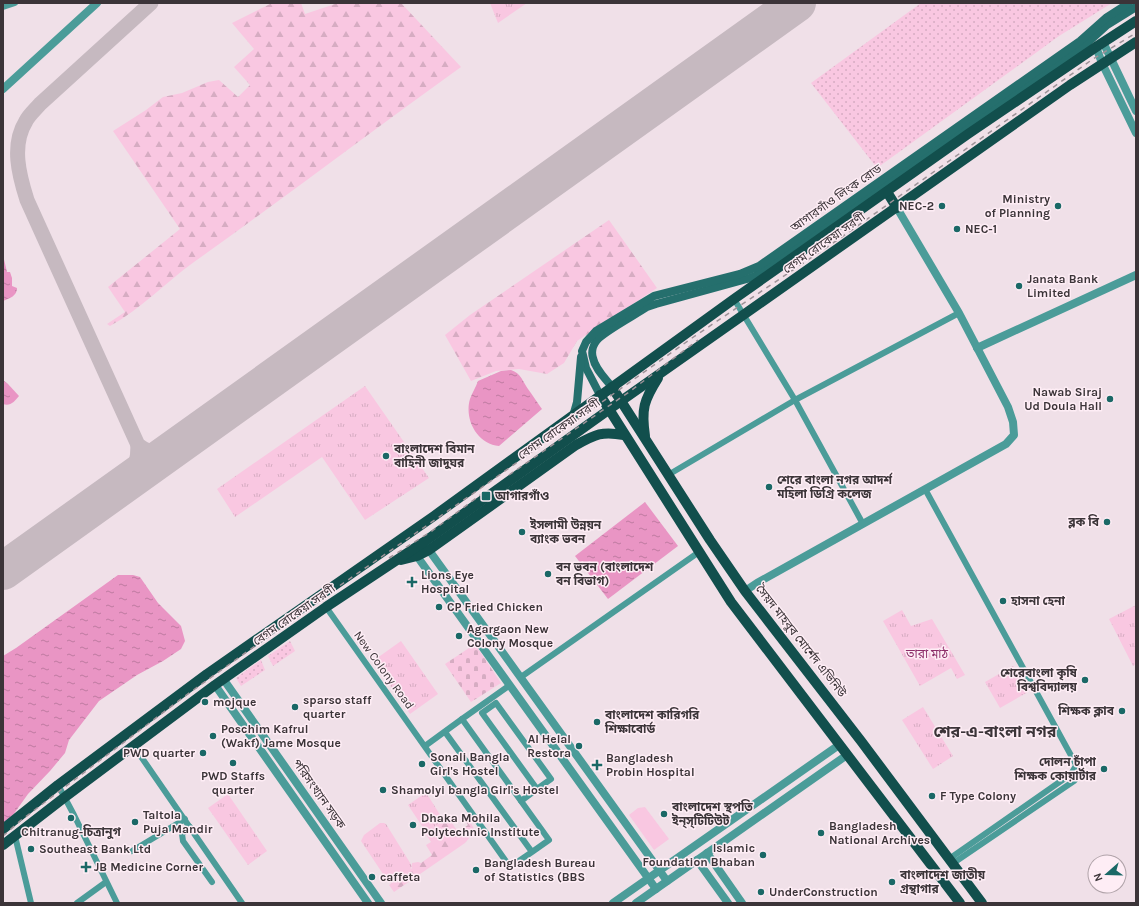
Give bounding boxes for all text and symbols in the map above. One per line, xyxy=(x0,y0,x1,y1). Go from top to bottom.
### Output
street label: আগারগাঁও লিংক রোড xyxy=(787,160,884,235)
place label: Ministry of Planning xyxy=(985,192,1050,220)
place label: NEC-2 xyxy=(899,199,934,213)
marker: NEC-2 xyxy=(937,201,947,211)
marker: Ministry of Planning xyxy=(1053,201,1063,211)
street label: বেগম রোকেয়া সরণী xyxy=(780,208,868,277)
place label: NEC-1 xyxy=(965,222,997,236)
marker: NEC-1 xyxy=(952,224,962,234)
place label: Janata Bank Limited xyxy=(1027,272,1098,300)
marker: Janata Bank Limited xyxy=(1014,281,1024,291)
place label: Nawab Siraj Ud Doula Hall xyxy=(1024,385,1102,413)
street label: বেগম রোকেয়া সরণী xyxy=(515,394,603,463)
marker: Nawab Siraj Ud Doula Hall xyxy=(1105,394,1115,404)
place label: বাংলাদেশ বিমান বাহিনী জাদুঘর xyxy=(393,441,475,470)
marker: বাংলাদেশ বিমান বাহিনী জাদুঘর xyxy=(381,451,391,461)
place label: শেরে বাংলা নগর আদর্শ মহিলা ডিগ্রি কলেজ xyxy=(776,472,893,501)
marker: শেরে বাংলা নগর আদর্শ মহিলা ডিগ্রি কলেজ xyxy=(764,482,774,492)
place label: আগারগাঁও xyxy=(494,488,549,503)
marker: আগারগাঁও xyxy=(480,490,492,502)
place label: ব্লক বি xyxy=(1067,514,1100,529)
place label: ইসলামী উন্নয়ন ব্যাংক ভবন xyxy=(529,517,602,546)
marker: ব্লক বি xyxy=(1102,517,1112,527)
marker: ইসলামী উন্নয়ন ব্যাংক ভবন xyxy=(517,527,527,537)
place label: বন ভবন (বাংলাদেশ বন বিভাগ) xyxy=(555,560,654,588)
place label: Lions Eye Hospital xyxy=(421,568,474,596)
marker: বন ভবন (বাংলাদেশ বন বিভাগ) xyxy=(543,569,553,579)
marker: Lions Eye Hospital xyxy=(406,576,418,588)
street label: বেগম রোকেয়া সরণী xyxy=(250,580,338,649)
street label: সৈয়দ মাহবুব মোর্শেদ এভিনিউ xyxy=(751,581,850,701)
place label: হাসনা হেনা xyxy=(1010,594,1065,608)
marker: হাসনা হেনা xyxy=(998,596,1008,606)
place label: CP Fried Chicken xyxy=(447,600,543,614)
marker: CP Fried Chicken xyxy=(434,602,444,612)
place label: Agargaon New Colony Mosque xyxy=(467,622,553,650)
street label: New Colony Road xyxy=(351,628,417,712)
marker: Agargaon New Colony Mosque xyxy=(454,631,464,641)
park label: তারা মাঠ xyxy=(905,646,948,661)
place label: শেরেবাংলা কৃষি বিশ্ববিদ্যালয় xyxy=(1000,665,1078,694)
marker: শেরেবাংলা কৃষি বিশ্ববিদ্যালয় xyxy=(1080,675,1090,685)
place label: sparso staff quarter xyxy=(303,693,372,721)
place label: mojque xyxy=(213,695,256,709)
marker: mojque xyxy=(200,697,210,707)
marker: sparso staff quarter xyxy=(290,702,300,712)
place label: শিক্ষক ক্লাব xyxy=(1057,703,1115,718)
marker: শিক্ষক ক্লাব xyxy=(1117,706,1127,716)
place label: বাংলাদেশ কারিগরি শিক্ষাবোর্ড xyxy=(604,707,700,736)
marker: বাংলাদেশ কারিগরি শিক্ষাবোর্ড xyxy=(592,717,602,727)
place label: Poschim Kafrul (Wakf) Jame Mosque xyxy=(221,722,341,750)
district label: শের-এ-বাংলা নগর xyxy=(934,722,1057,741)
marker: Poschim Kafrul (Wakf) Jame Mosque xyxy=(208,731,218,741)
place label: Al Helal Restora xyxy=(527,732,571,760)
marker: Al Helal Restora xyxy=(574,741,584,751)
place label: PWD quarter xyxy=(123,746,195,760)
marker: PWD quarter xyxy=(198,748,208,758)
place label: Sonali Bangla Girl's Hostel xyxy=(430,750,510,778)
place label: Bangladesh Probin Hospital xyxy=(606,751,695,779)
place label: দোলন চাঁপা শিক্ষক কোয়ার্টার xyxy=(1013,754,1097,783)
street label: পরিসংখ্যান সড়ক xyxy=(290,756,349,832)
marker: PWD Staffs quarter xyxy=(228,758,238,768)
marker: Sonali Bangla Girl's Hostel xyxy=(417,759,427,769)
marker: Bangladesh Probin Hospital xyxy=(591,759,603,771)
marker: দোলন চাঁপা শিক্ষক কোয়ার্টার xyxy=(1099,764,1109,774)
place label: PWD Staffs quarter xyxy=(201,769,265,797)
place label: Shamolyi bangla Girl's Hostel xyxy=(391,783,559,797)
marker: Shamolyi bangla Girl's Hostel xyxy=(378,785,388,795)
place label: F Type Colony xyxy=(940,789,1016,803)
marker: F Type Colony xyxy=(927,791,937,801)
place label: বাংলাদেশ স্থপতি ইন্‌স্‌টিটিউট xyxy=(671,799,753,829)
place label: Taltola Puja Mandir xyxy=(143,808,213,836)
marker: বাংলাদেশ স্থপতি ইন্‌স্‌টিটিউট xyxy=(659,809,669,819)
place label: Dhaka Mohila Polytechnic Institute xyxy=(421,811,540,839)
marker: Chitranug-চিত্রানুগ xyxy=(66,813,76,823)
marker: Taltola Puja Mandir xyxy=(130,817,140,827)
place label: Bangladesh National Archives xyxy=(829,819,930,847)
marker: Dhaka Mohila Polytechnic Institute xyxy=(408,820,418,830)
place label: Chitranug-চিত্রানুগ xyxy=(21,824,121,840)
marker: Bangladesh National Archives xyxy=(816,828,826,838)
place label: Islamic Foundation Bhaban xyxy=(643,841,755,869)
place label: Southeast Bank Ltd xyxy=(39,842,151,856)
marker: Southeast Bank Ltd xyxy=(26,844,36,854)
marker: Islamic Foundation Bhaban xyxy=(758,850,768,860)
north arrow xyxy=(1087,854,1127,894)
place label: Bangladesh Bureau of Statistics (BBS xyxy=(484,856,595,884)
place label: JB Medicine Corner xyxy=(94,860,203,874)
marker: JB Medicine Corner xyxy=(81,862,91,872)
marker: Bangladesh Bureau of Statistics (BBS xyxy=(471,865,481,875)
place label: বাংলাদেশ জাতীয় গ্রন্থাগার xyxy=(899,867,986,896)
place label: caffeta xyxy=(380,870,420,884)
text: N xyxy=(1091,871,1106,883)
marker: caffeta xyxy=(367,872,377,882)
marker: বাংলাদেশ জাতীয় গ্রন্থাগার xyxy=(887,877,897,887)
place label: UnderConstruction xyxy=(769,885,878,899)
marker: UnderConstruction xyxy=(756,887,766,897)

